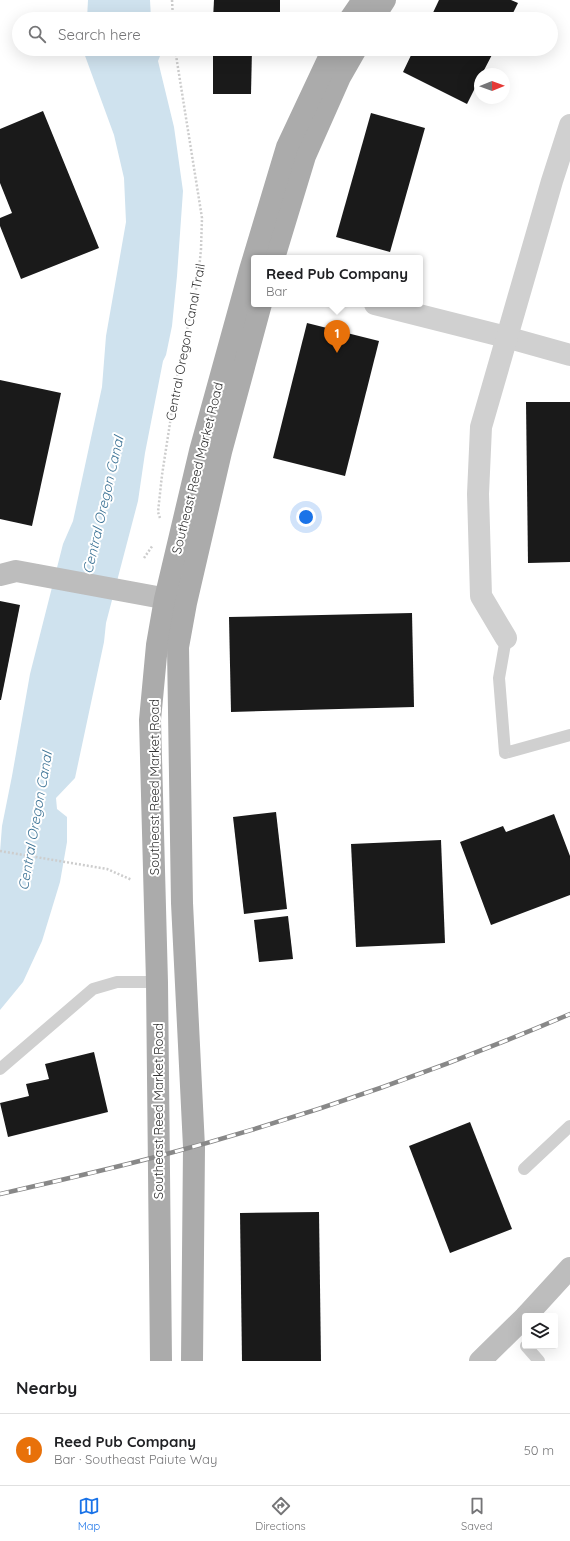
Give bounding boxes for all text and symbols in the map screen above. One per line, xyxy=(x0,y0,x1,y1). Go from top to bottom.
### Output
search box xyxy=(12,12,558,56)
icon: search xyxy=(26,23,48,45)
text: Search here xyxy=(58,25,141,44)
north arrow xyxy=(474,68,510,104)
popup xyxy=(251,255,423,307)
street label: Central Oregon Canal Trail xyxy=(162,262,208,422)
text: Reed Pub Company xyxy=(266,264,408,283)
text: Bar xyxy=(266,283,287,299)
pin: 1 xyxy=(324,320,350,353)
street label: Southeast Reed Market Road xyxy=(168,381,226,555)
water label: Central Oregon Canal xyxy=(78,433,128,575)
your location xyxy=(296,507,316,527)
street label: Southeast Reed Market Road xyxy=(146,699,162,875)
water label: Central Oregon Canal xyxy=(14,748,56,892)
street label: Southeast Reed Market Road xyxy=(150,1023,166,1199)
map controls xyxy=(522,1313,558,1349)
button: layers xyxy=(522,1313,558,1349)
text: Nearby xyxy=(16,1377,77,1398)
text: Reed Pub Company xyxy=(54,1432,196,1451)
text: 1 xyxy=(26,1442,32,1458)
text: 50 m xyxy=(524,1442,554,1458)
text: Bar · Southeast Paiute Way xyxy=(54,1451,217,1467)
tab: Map xyxy=(78,1495,100,1533)
tab: Directions xyxy=(255,1495,306,1533)
tab: Saved xyxy=(461,1495,492,1533)

